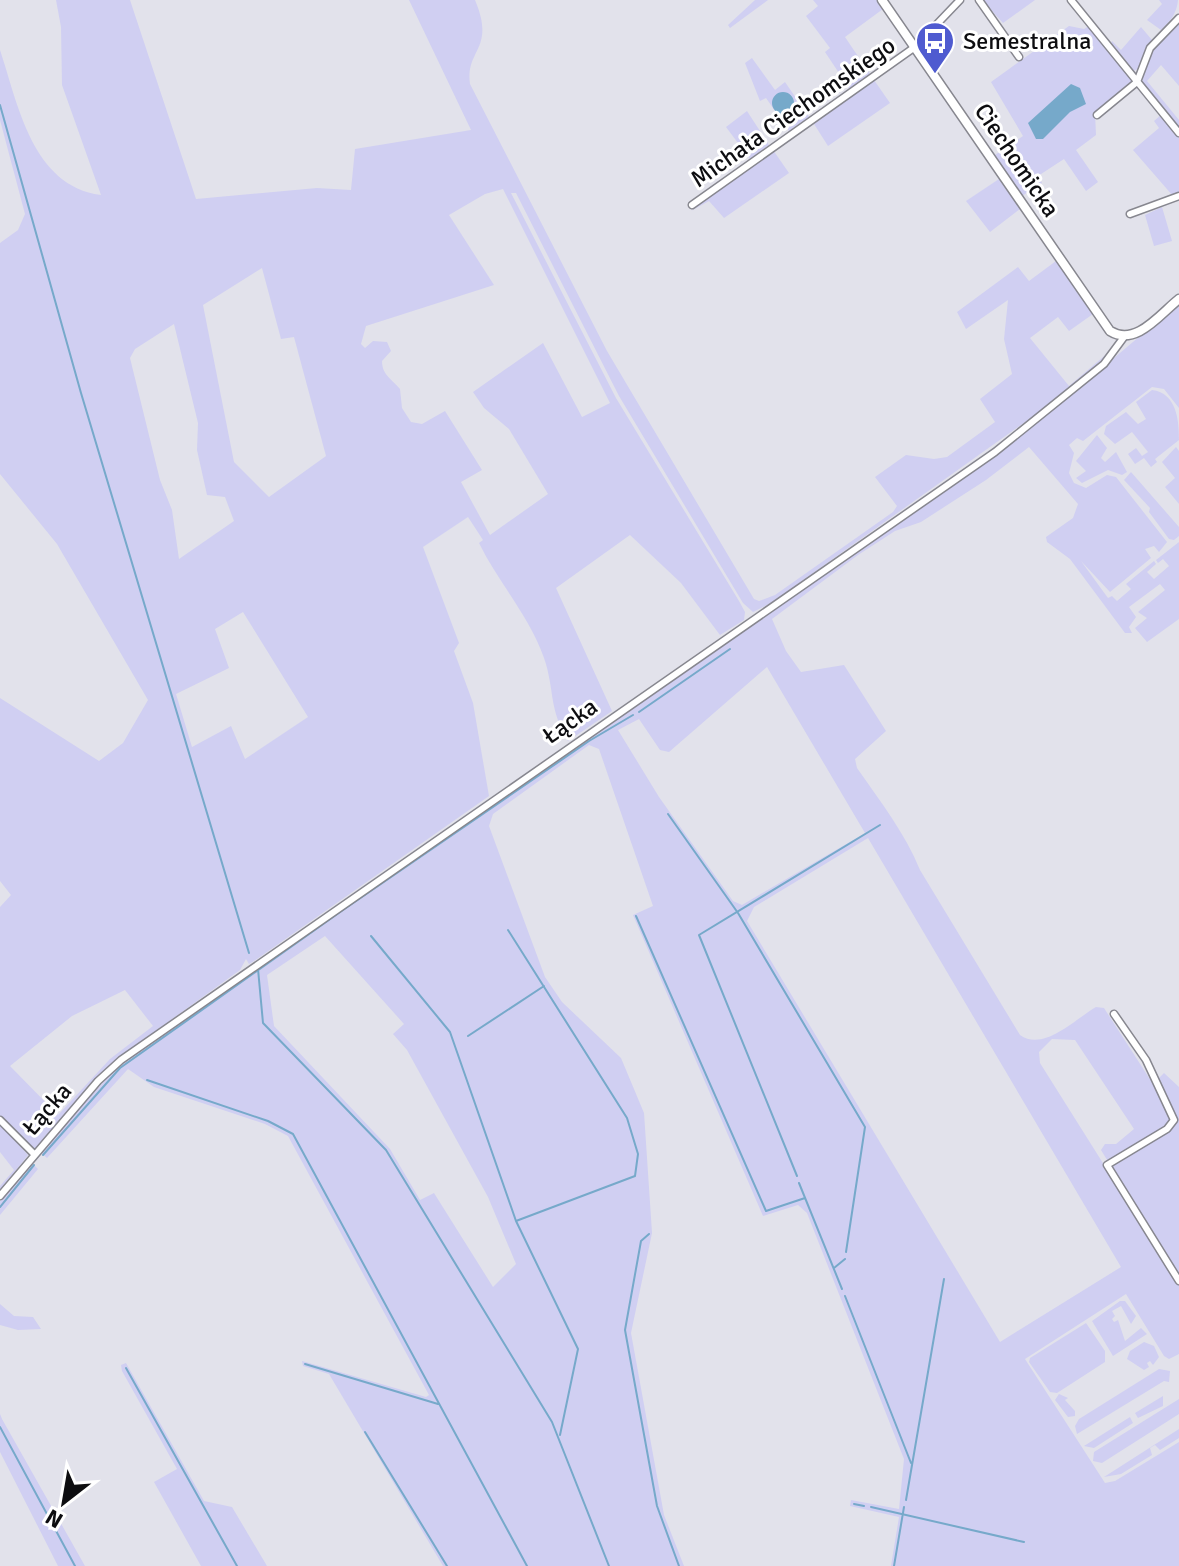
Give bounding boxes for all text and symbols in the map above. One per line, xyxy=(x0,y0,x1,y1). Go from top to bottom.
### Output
bus stop icon: Semestralna xyxy=(914,20,956,75)
place label: Semestralna xyxy=(963,26,1092,56)
street label: Michała Ciechomskiego xyxy=(685,30,901,194)
street label: Ciechomicka xyxy=(968,97,1066,223)
street label: Łącka xyxy=(537,691,603,751)
street label: Łącka xyxy=(16,1076,78,1142)
north arrow xyxy=(24,1462,104,1542)
text: N xyxy=(40,1503,67,1534)

